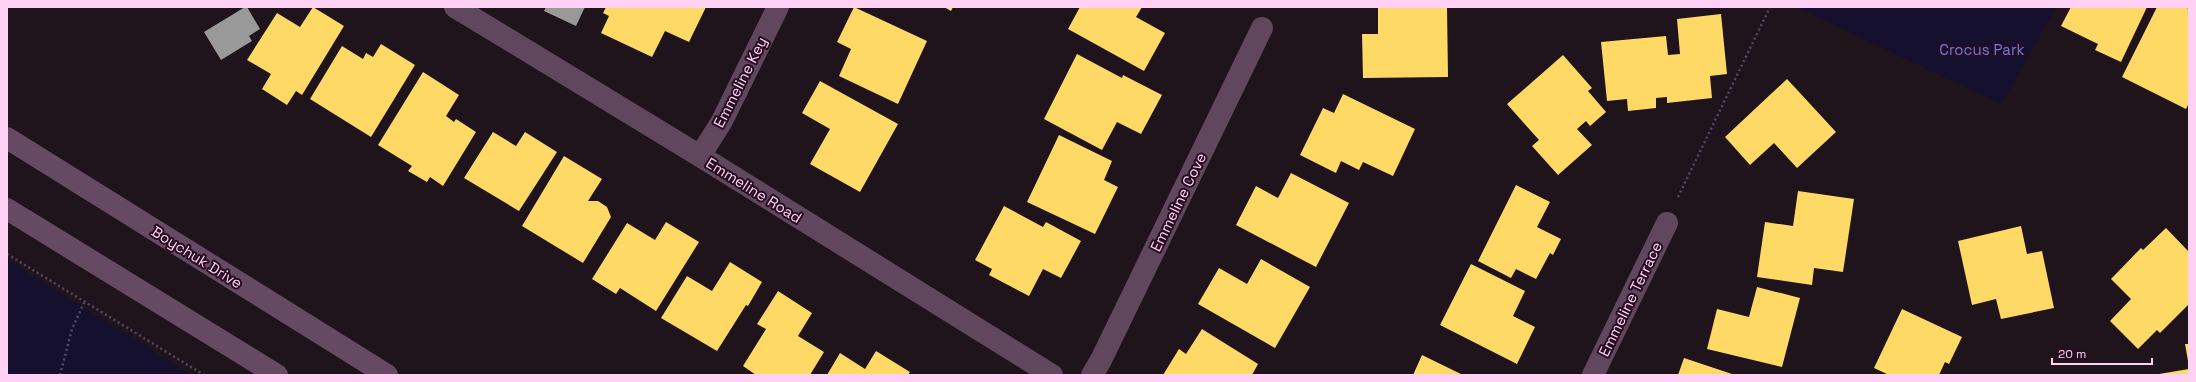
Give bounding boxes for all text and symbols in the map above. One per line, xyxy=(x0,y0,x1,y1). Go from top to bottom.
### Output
street label: Emmeline Key xyxy=(709,33,771,131)
park label: Crocus Park xyxy=(1939,40,2025,59)
street label: Emmeline Cove xyxy=(1146,149,1210,255)
street label: Emmeline Road xyxy=(703,153,805,227)
street label: Boychuk Drive xyxy=(148,222,246,293)
street label: Emmeline Terrace xyxy=(1594,238,1666,360)
scale bar xyxy=(2052,340,2152,366)
text: 20 m xyxy=(2058,346,2086,362)

